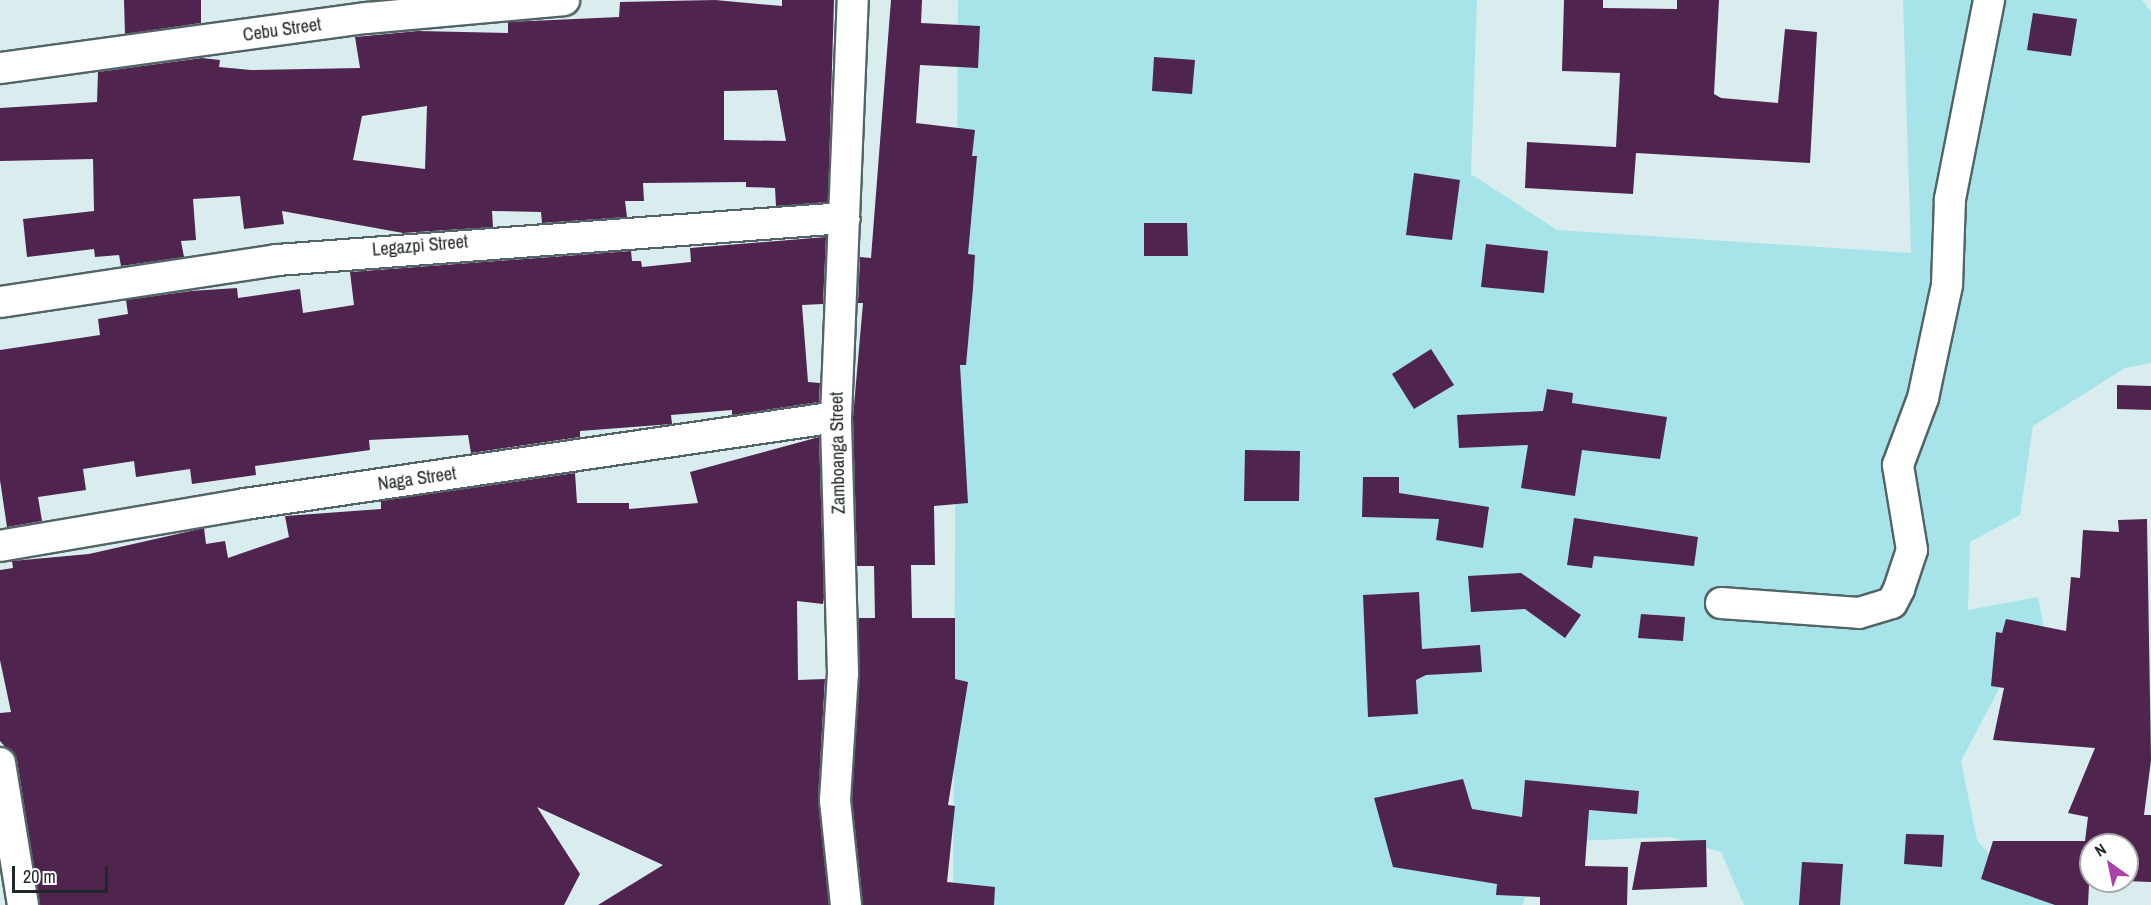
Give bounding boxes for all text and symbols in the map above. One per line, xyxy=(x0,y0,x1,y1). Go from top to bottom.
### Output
street label: Cebu Street xyxy=(241,14,323,46)
street label: Legazpi Street xyxy=(371,231,469,261)
street label: Zamboanga Street xyxy=(826,392,850,514)
street label: Naga Street xyxy=(376,463,458,495)
north arrow xyxy=(2079,833,2139,893)
text: N xyxy=(2090,838,2110,861)
scale bar xyxy=(15,854,111,892)
text: 20 m xyxy=(23,864,56,889)

